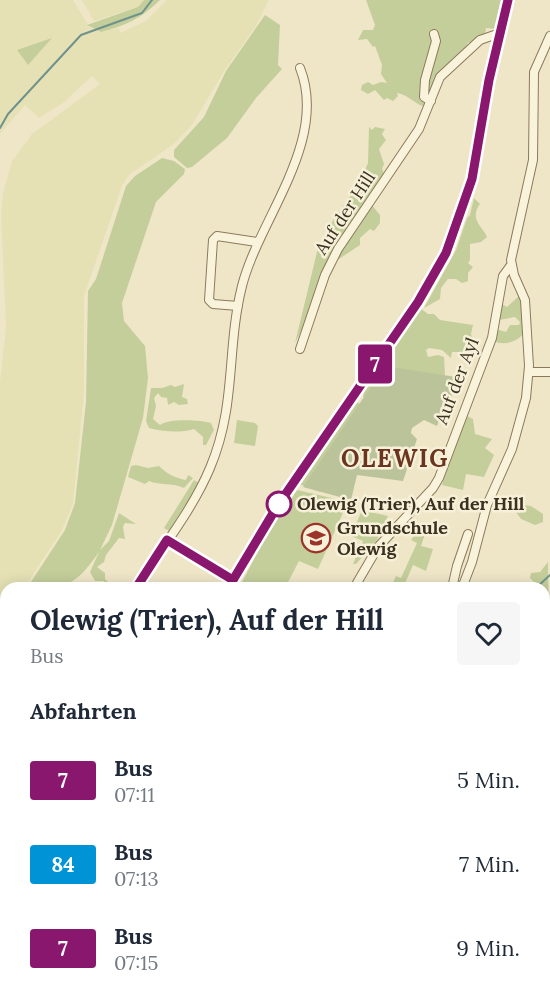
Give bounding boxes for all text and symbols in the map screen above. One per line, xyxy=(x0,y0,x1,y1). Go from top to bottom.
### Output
street label: Auf der Hill xyxy=(309,167,380,260)
street label: Auf der Ayl xyxy=(429,334,484,428)
line badge: 7 xyxy=(356,344,394,384)
text: 7 xyxy=(370,351,380,378)
district label: OLEWIG xyxy=(341,443,449,474)
marker: Olewig (Trier), Auf der Hill xyxy=(266,491,292,517)
place label: Olewig (Trier), Auf der Hill xyxy=(297,492,525,515)
place label: Grundschule Olewig xyxy=(337,516,448,560)
school or university icon: Grundschule Olewig xyxy=(300,522,332,554)
text: Olewig (Trier), Auf der Hill xyxy=(30,602,384,638)
button: heart xyxy=(457,602,520,665)
text: Bus xyxy=(30,643,64,668)
text: Abfahrten xyxy=(30,697,137,725)
text: Bus xyxy=(114,754,153,782)
text: 5 Min. xyxy=(457,766,520,794)
text: 7 xyxy=(58,767,68,794)
text: 07:11 xyxy=(114,782,155,807)
text: Bus xyxy=(114,838,153,866)
text: 7 Min. xyxy=(459,850,520,878)
text: 84 xyxy=(51,851,75,878)
text: 07:13 xyxy=(114,866,159,891)
text: Bus xyxy=(114,922,153,950)
text: 9 Min. xyxy=(456,934,520,962)
text: 7 xyxy=(58,935,68,962)
text: 07:15 xyxy=(114,950,158,975)

